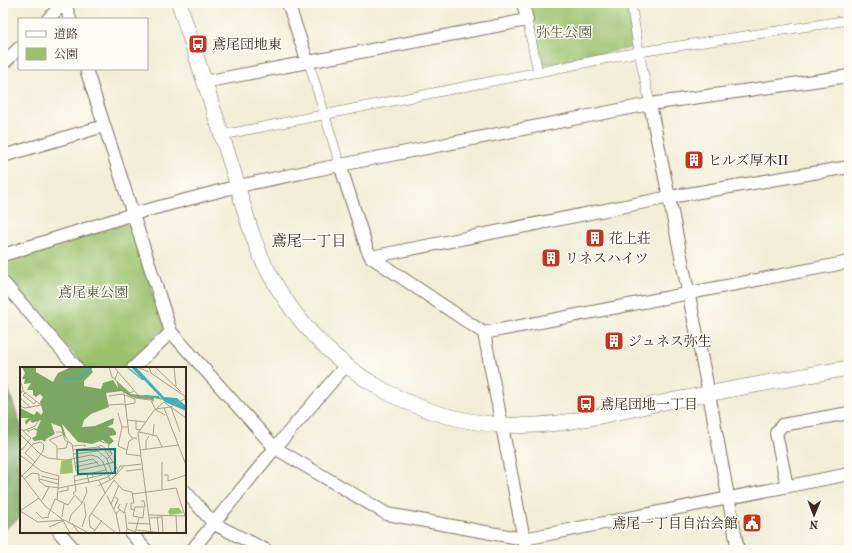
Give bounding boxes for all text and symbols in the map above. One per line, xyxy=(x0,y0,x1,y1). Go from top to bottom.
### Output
legend xyxy=(18,18,148,70)
park label: 弥生公園 xyxy=(536,24,592,41)
text: 道路 xyxy=(54,27,78,41)
bus stop icon: 鳶尾団地東 xyxy=(187,33,209,55)
place label: 鳶尾団地東 xyxy=(212,36,282,53)
text: 公園 xyxy=(54,47,78,61)
building icon: ヒルズ厚木II xyxy=(683,149,705,171)
place label: ヒルズ厚木II xyxy=(708,152,789,169)
building icon: 花上荘 xyxy=(584,227,606,249)
place label: 花上荘 xyxy=(609,230,651,247)
district label: 鳶尾一丁目 xyxy=(271,232,347,250)
building icon: リネスハイツ xyxy=(540,247,562,269)
place label: リネスハイツ xyxy=(565,250,649,267)
park label: 鳶尾東公園 xyxy=(58,284,128,301)
building icon: ジュネス弥生 xyxy=(603,330,625,352)
place label: ジュネス弥生 xyxy=(628,333,712,350)
inset map xyxy=(20,367,186,533)
bus stop icon: 鳶尾団地一丁目 xyxy=(575,393,597,415)
place label: 鳶尾団地一丁目 xyxy=(600,396,698,413)
north arrow xyxy=(794,495,834,535)
public building icon: 鳶尾一丁目自治会館 xyxy=(741,512,763,534)
place label: 鳶尾一丁目自治会館 xyxy=(612,515,738,532)
text: N xyxy=(809,518,818,531)

